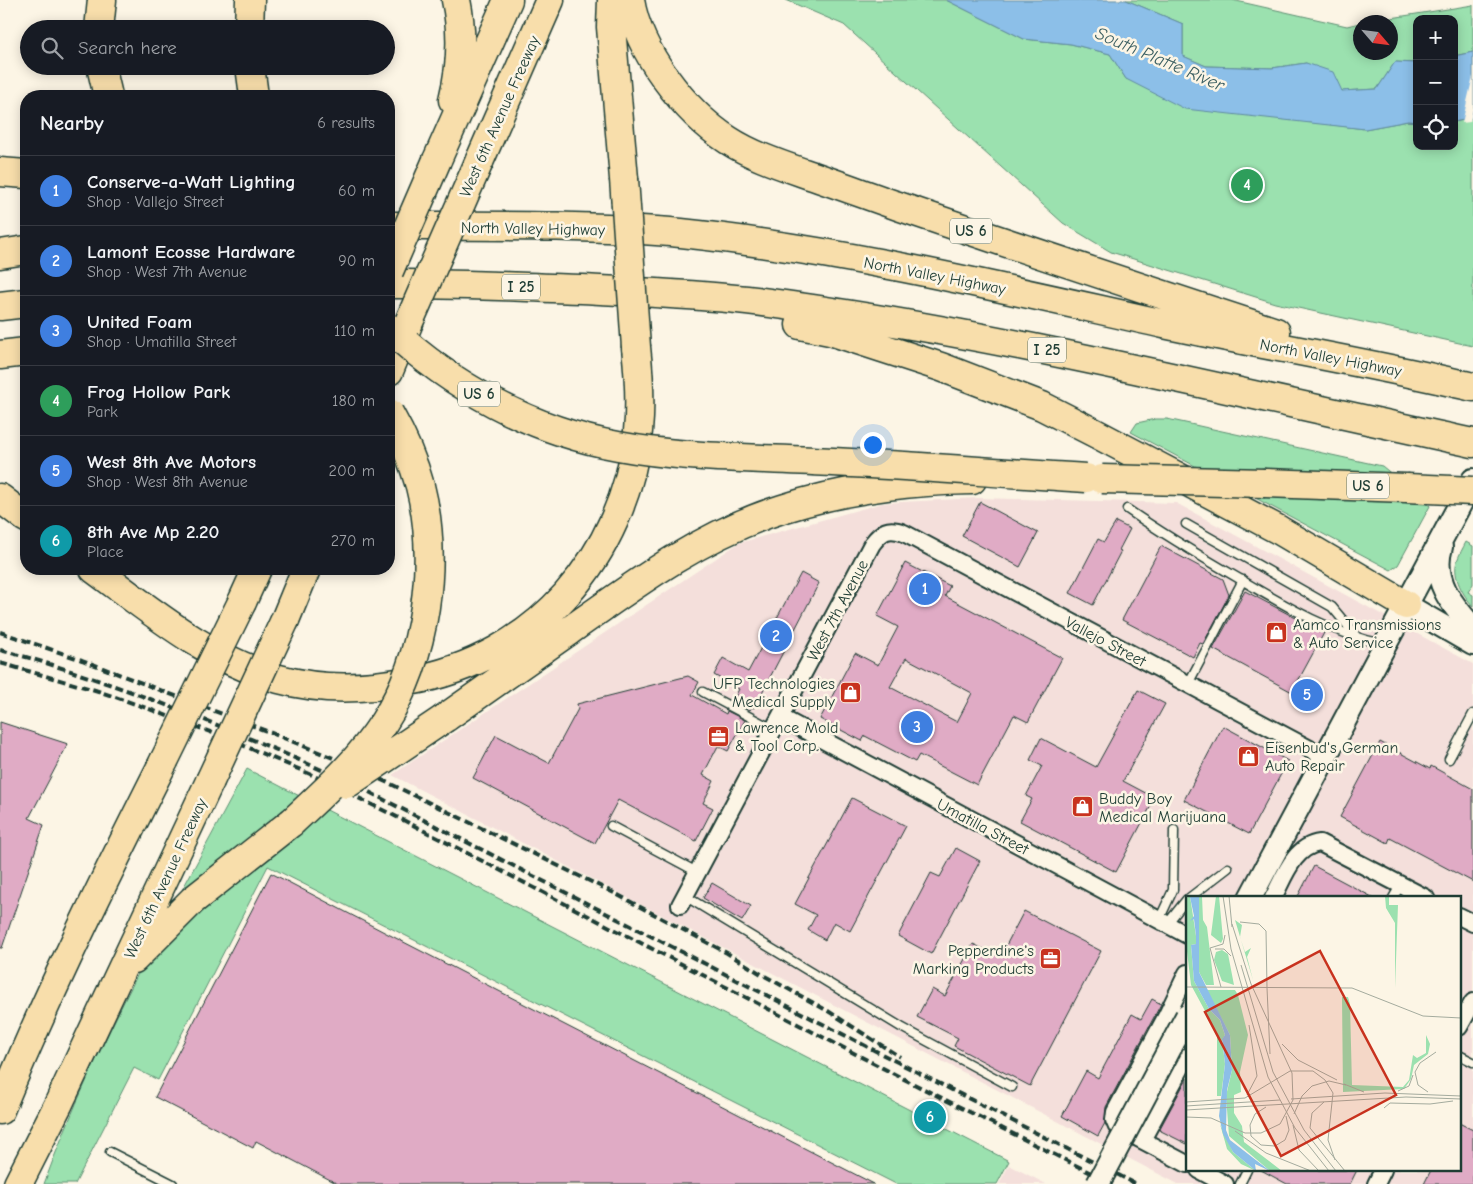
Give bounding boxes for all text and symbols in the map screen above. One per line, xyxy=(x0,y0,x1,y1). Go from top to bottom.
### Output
north arrow xyxy=(1353,15,1398,60)
map controls xyxy=(1413,15,1458,150)
button: + xyxy=(1413,15,1458,60)
search box xyxy=(20,20,395,75)
water label: South Platte River xyxy=(1092,23,1228,96)
street label: West 6th Avenue Freeway xyxy=(456,32,544,200)
icon: search xyxy=(38,34,66,62)
text: Search here xyxy=(78,37,177,59)
button: − xyxy=(1413,60,1458,105)
button: locate xyxy=(1413,105,1458,150)
text: Nearby xyxy=(40,111,104,135)
text: 6 results xyxy=(317,114,375,132)
pin: 4 xyxy=(1231,166,1263,204)
text: Conserve-a-Watt Lighting xyxy=(87,171,296,193)
text: 1 xyxy=(53,182,59,200)
text: 60 m xyxy=(338,182,375,200)
text: Shop · Vallejo Street xyxy=(87,193,223,211)
road number: US 6 xyxy=(950,218,992,244)
street label: North Valley Highway xyxy=(461,219,606,239)
text: Lamont Ecosse Hardware xyxy=(87,241,295,263)
text: 2 xyxy=(52,252,60,270)
text: 90 m xyxy=(338,252,375,270)
street label: North Valley Highway xyxy=(862,253,1008,299)
text: Shop · West 7th Avenue xyxy=(87,263,247,281)
road number: I 25 xyxy=(502,274,540,300)
text: United Foam xyxy=(87,311,192,333)
text: 3 xyxy=(52,322,60,340)
text: 110 m xyxy=(334,322,375,340)
text: Shop · Umatilla Street xyxy=(87,333,236,351)
street label: North Valley Highway xyxy=(1258,335,1404,381)
road number: I 25 xyxy=(1028,338,1066,362)
text: Frog Hollow Park xyxy=(87,381,230,403)
road number: US 6 xyxy=(458,382,500,406)
text: 4 xyxy=(52,392,60,410)
text: 180 m xyxy=(332,392,375,410)
text: Park xyxy=(87,403,118,421)
your location xyxy=(860,432,886,458)
text: West 8th Ave Motors xyxy=(87,451,256,473)
text: 5 xyxy=(52,462,60,480)
text: 200 m xyxy=(329,462,375,480)
text: Shop · West 8th Avenue xyxy=(87,473,248,491)
road number: US 6 xyxy=(1347,474,1389,498)
text: 8th Ave Mp 2.20 xyxy=(87,521,219,543)
text: 6 xyxy=(52,532,60,550)
text: 270 m xyxy=(331,532,375,550)
text: Place xyxy=(87,543,123,561)
street label: West 7th Avenue xyxy=(804,557,872,664)
pin: 1 xyxy=(909,570,941,608)
street label: Vallejo Street xyxy=(1062,613,1149,671)
place label: Aamco Transmissions & Auto Service xyxy=(1293,616,1442,652)
pin: 2 xyxy=(760,617,792,655)
shop icon: Aamco Transmissions & Auto Service xyxy=(1265,621,1289,645)
place label: UFP Technologies Medical Supply xyxy=(713,675,836,711)
pin: 5 xyxy=(1291,676,1323,714)
shop icon: UFP Technologies Medical Supply xyxy=(839,680,863,704)
pin: 3 xyxy=(901,708,933,746)
place label: Lawrence Mold & Tool Corp. xyxy=(735,719,838,755)
office icon: Lawrence Mold & Tool Corp. xyxy=(707,724,731,748)
place label: Eisenbud's German Auto Repair xyxy=(1265,739,1398,775)
shop icon: Eisenbud's German Auto Repair xyxy=(1237,744,1261,768)
place label: Buddy Boy Medical Marijuana xyxy=(1099,790,1226,826)
street label: West 6th Avenue Freeway xyxy=(121,795,211,961)
street label: Umatilla Street xyxy=(934,795,1032,859)
shop icon: Buddy Boy Medical Marijuana xyxy=(1071,795,1095,819)
inset map xyxy=(1186,896,1460,1172)
place label: Pepperdine's Marking Products xyxy=(913,942,1034,978)
office icon: Pepperdine's Marking Products xyxy=(1038,947,1062,971)
pin: 6 xyxy=(914,1098,946,1136)

